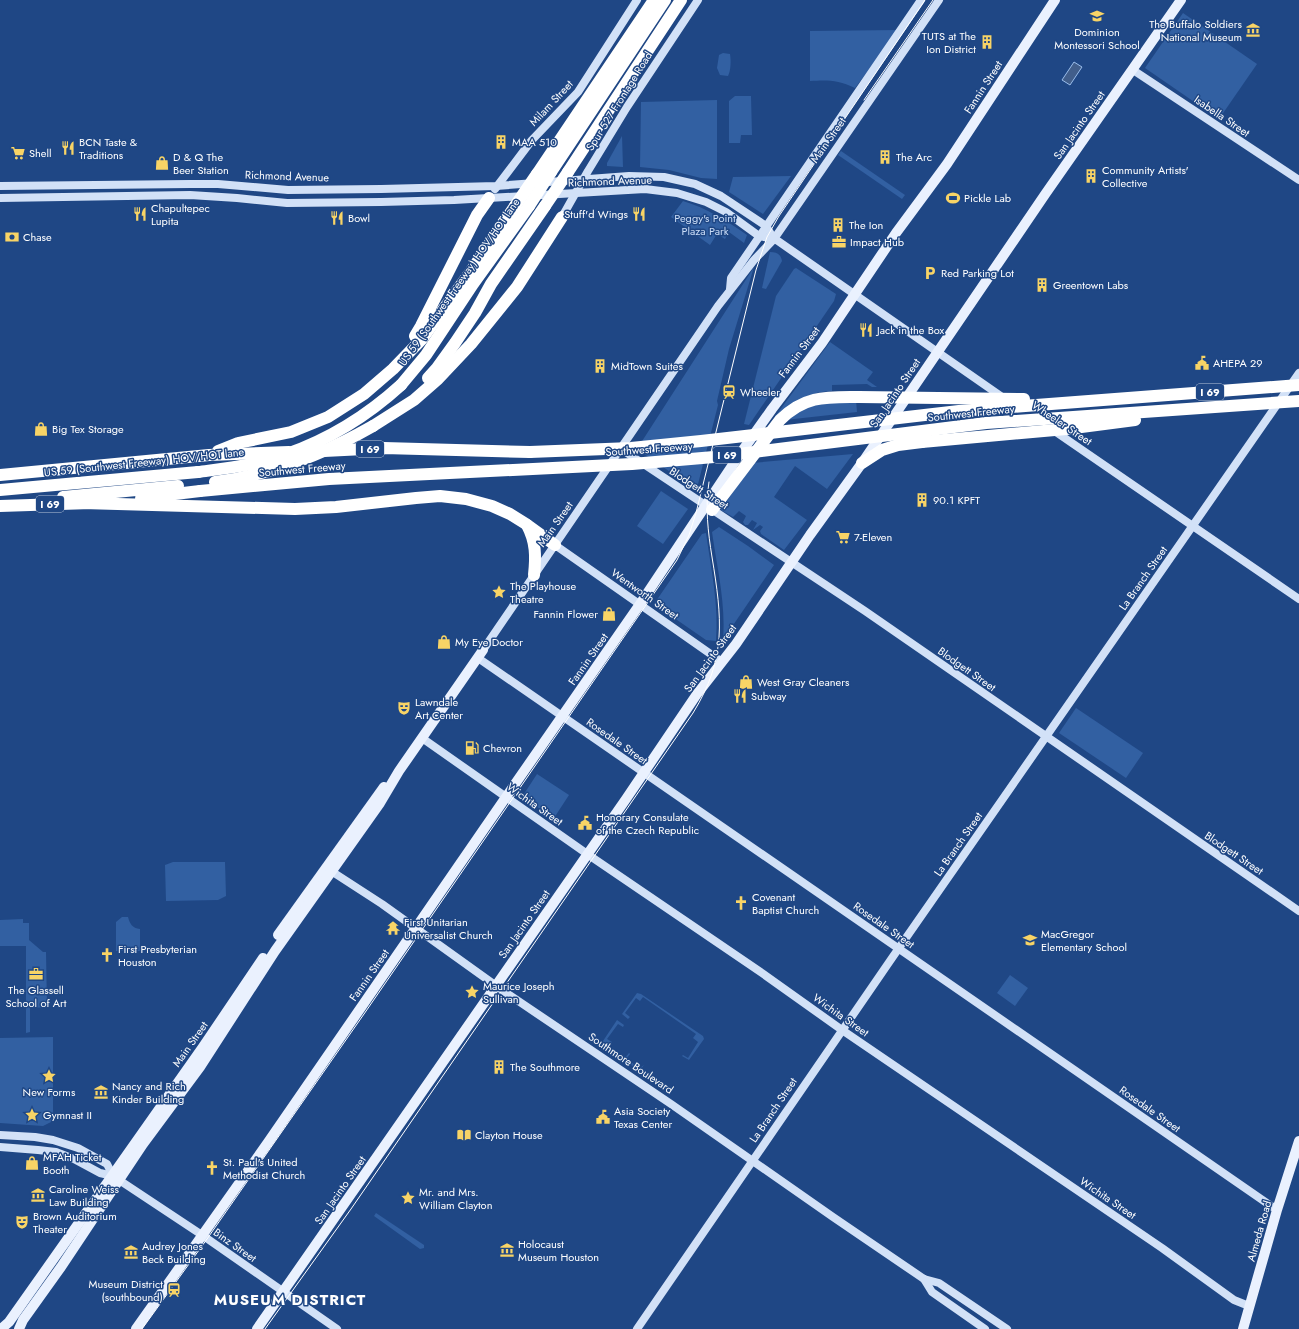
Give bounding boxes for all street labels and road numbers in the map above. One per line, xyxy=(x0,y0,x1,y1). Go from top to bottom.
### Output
street label: Spur 527 Frontage Road xyxy=(582,48,656,154)
street label: Fannin Street xyxy=(960,57,1006,117)
street label: Milam Street xyxy=(525,76,577,130)
street label: San Jacinto Street xyxy=(1049,87,1109,163)
street label: Isabella Street xyxy=(1191,91,1253,141)
street label: Main Street xyxy=(806,114,850,166)
street label: Richmond Avenue xyxy=(245,167,330,185)
street label: Richmond Avenue xyxy=(568,172,653,190)
street label: US 59 (Southwest Freeway) HOV/HOT lane xyxy=(395,195,523,369)
street label: Fannin Street xyxy=(774,323,824,381)
street label: San Jacinto Street xyxy=(866,355,924,431)
road number: I 69 xyxy=(1196,384,1224,400)
street label: Wheeler Street xyxy=(1029,397,1096,449)
street label: Southwest Freeway xyxy=(927,400,1015,426)
street label: Southwest Freeway xyxy=(605,438,693,460)
road number: I 69 xyxy=(356,441,384,457)
street label: US 59 (Southwest Freeway) HOV/HOT lane xyxy=(43,443,245,480)
road number: I 69 xyxy=(713,447,741,463)
street label: Southwest Freeway xyxy=(258,457,346,481)
street label: Blodgett Street xyxy=(666,463,732,513)
road number: I 69 xyxy=(36,496,64,512)
street label: Main Street xyxy=(533,498,577,550)
street label: La Branch Street xyxy=(1115,542,1171,613)
street label: Wentworth Street xyxy=(608,565,682,623)
street label: San Jacinto Street xyxy=(680,620,740,695)
street label: Fannin Street xyxy=(564,629,612,688)
street label: Blodgett Street xyxy=(935,643,1000,695)
street label: Rosedale Street xyxy=(583,714,651,768)
street label: Wichita Street xyxy=(504,779,567,829)
street label: La Branch Street xyxy=(930,808,986,879)
street label: Blodgett Street xyxy=(1201,827,1267,879)
street label: San Jacinto Street xyxy=(494,886,554,962)
street label: Rosedale Street xyxy=(850,898,918,952)
street label: Fannin Street xyxy=(345,945,393,1004)
street label: Wichita Street xyxy=(810,990,873,1040)
street label: Main Street xyxy=(168,1018,212,1070)
street label: Southmore Boulevard xyxy=(585,1029,677,1097)
street label: La Branch Street xyxy=(745,1074,801,1146)
street label: Rosedale Street xyxy=(1116,1082,1184,1136)
street label: San Jacinto Street xyxy=(310,1152,370,1228)
street label: Wichita Street xyxy=(1077,1173,1140,1223)
street label: Almeda Road xyxy=(1243,1199,1275,1263)
street label: Binz Street xyxy=(210,1224,260,1266)

